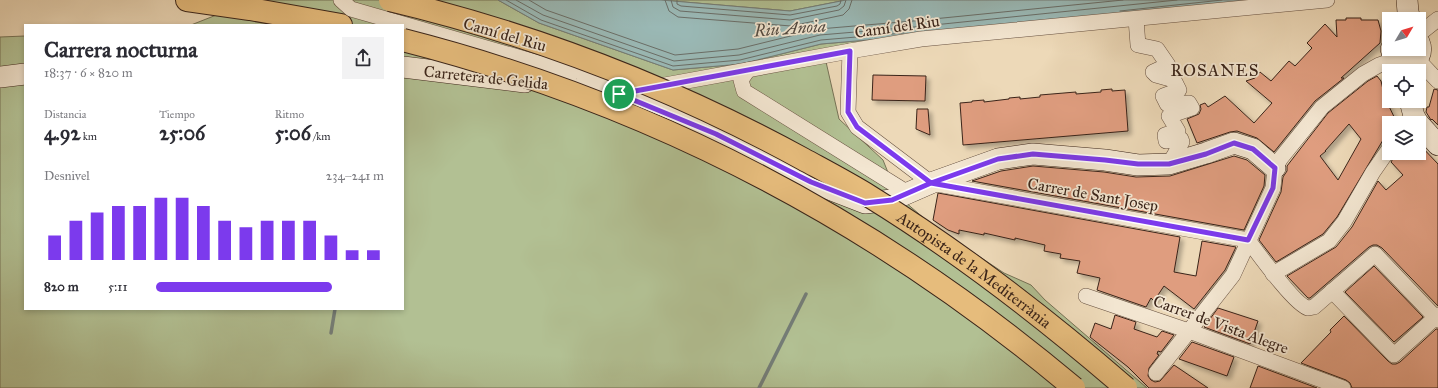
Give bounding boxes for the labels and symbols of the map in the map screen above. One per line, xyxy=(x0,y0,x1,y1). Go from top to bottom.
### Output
street label: Camí del Riu xyxy=(853,11,941,42)
north arrow xyxy=(1382,12,1426,56)
street label: Camí del Riu xyxy=(461,14,549,56)
water label: Riu Anoia xyxy=(752,16,827,42)
district label: ROSANES xyxy=(1170,60,1260,81)
street label: Carretera de Gelida xyxy=(423,62,549,93)
pin xyxy=(602,77,636,111)
street label: Carrer de Sant Josep xyxy=(1026,174,1160,216)
street label: Autopista de la Mediterrània xyxy=(893,207,1055,332)
street label: Carrer de Vista Alegre xyxy=(1150,291,1291,359)

